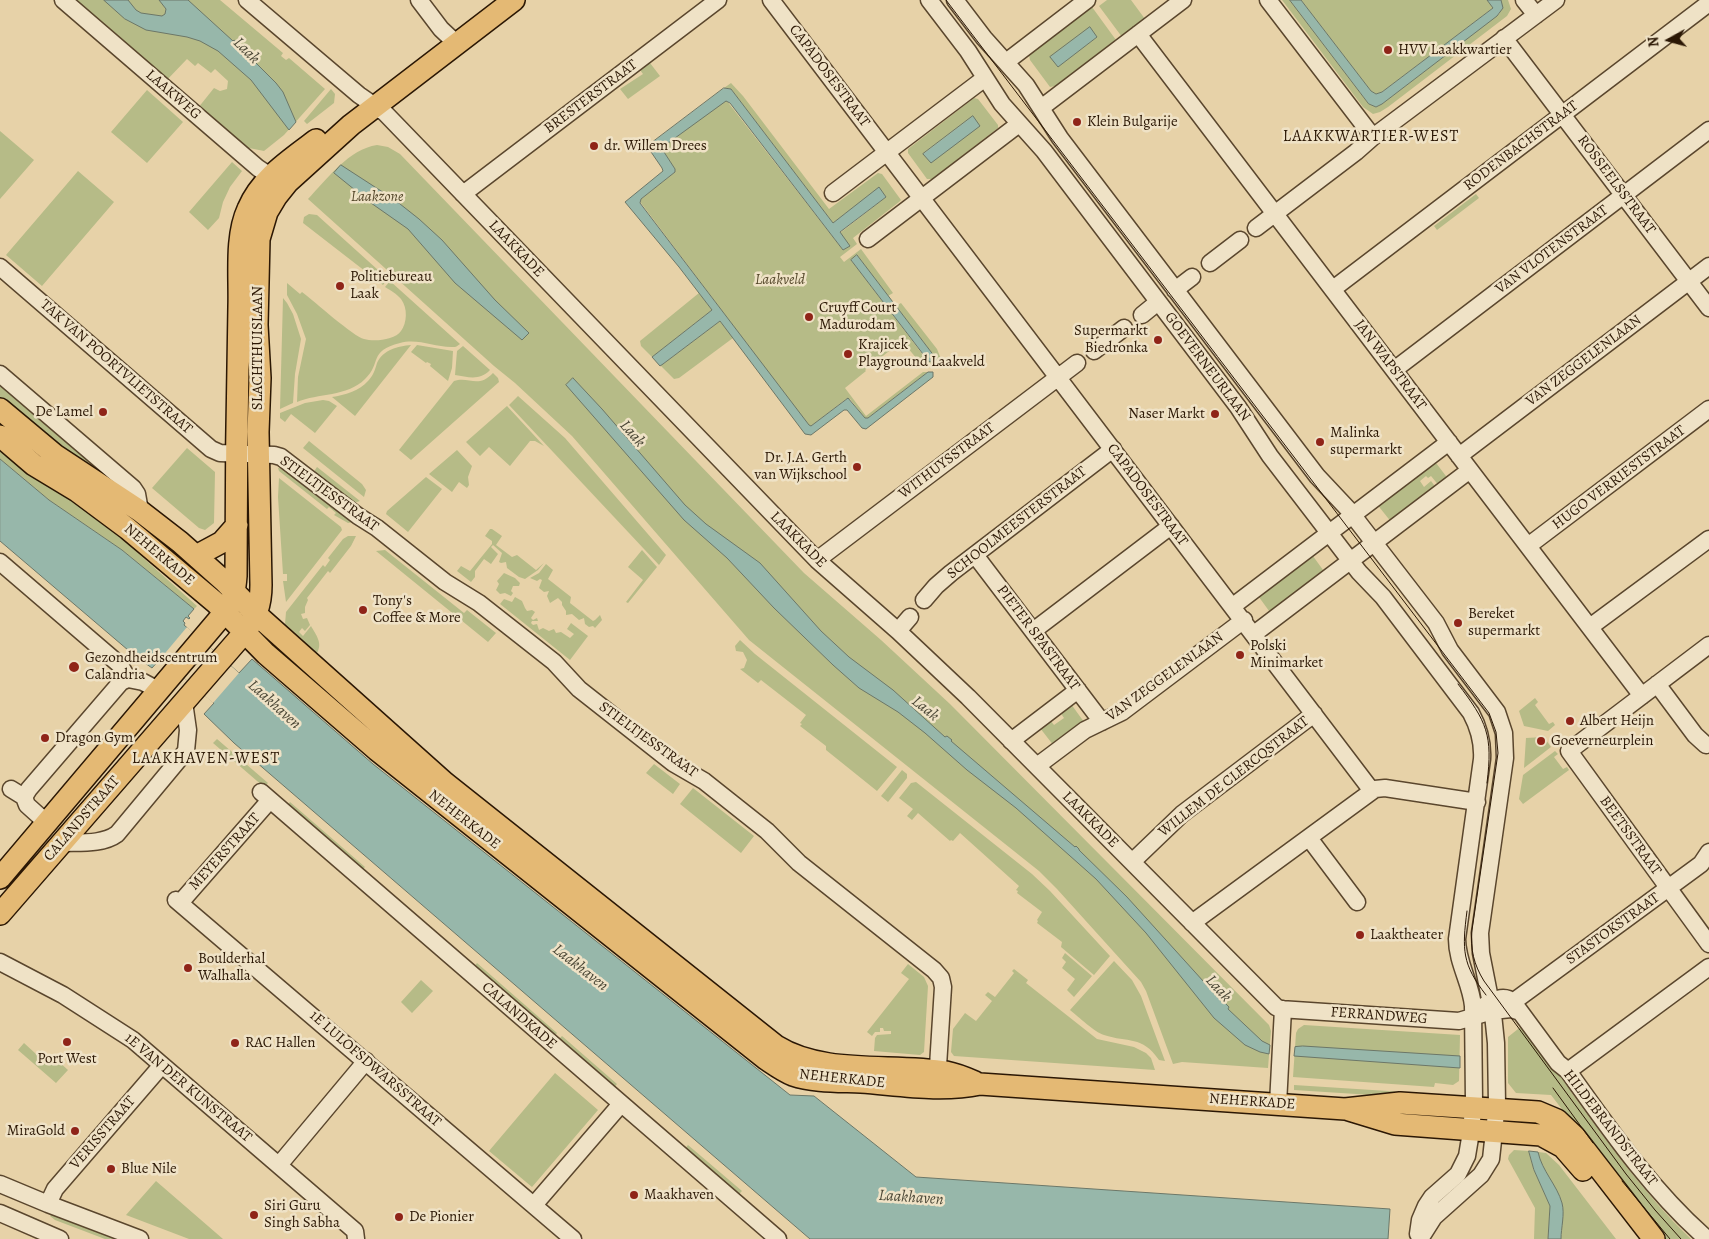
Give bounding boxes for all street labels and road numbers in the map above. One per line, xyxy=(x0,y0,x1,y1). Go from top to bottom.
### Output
street label: CAPADOSESTRAAT xyxy=(785,21,873,131)
street label: BRESTERSTRAAT xyxy=(541,56,641,138)
street label: LAAKWEG xyxy=(142,66,204,124)
street label: RODENBACHSTRAAT xyxy=(1460,97,1582,195)
street label: ROSSEELSSTRAAT xyxy=(1573,132,1659,238)
street label: VAN VLOTENSTRAAT xyxy=(1492,202,1612,298)
street label: LAAKKADE xyxy=(484,217,548,281)
street label: SLACHTHUISLAAN xyxy=(249,286,267,410)
street label: TAK VAN POORTVLIETSTRAAT xyxy=(36,296,196,438)
street label: GOEVERNEURLAAN xyxy=(1160,309,1254,425)
street label: VAN ZEGGELENLAAN xyxy=(1523,312,1645,410)
street label: JAN WAPSTRAAT xyxy=(1350,316,1430,414)
street label: WITHUYSSTRAAT xyxy=(895,419,999,503)
street label: HUGO VERRIESTSTRAAT xyxy=(1549,422,1689,534)
street label: CAPADOSESTRAAT xyxy=(1103,440,1191,550)
street label: STIELTJESSTRAAT xyxy=(276,452,382,536)
street label: SCHOOLMEESTERSTRAAT xyxy=(944,463,1090,583)
street label: LAAKKADE xyxy=(766,508,830,572)
street label: NEHERKADE xyxy=(120,520,198,590)
street label: PIETER SPASTRAAT xyxy=(993,582,1083,694)
street label: VAN ZEGGELENLAAN xyxy=(1103,629,1227,725)
street label: STIELTJESSTRAAT xyxy=(595,698,701,782)
street label: WILLEM DE CLERCQSTRAAT xyxy=(1155,713,1313,841)
street label: CALANDSTRAAT xyxy=(40,773,124,865)
street label: NEHERKADE xyxy=(424,786,504,854)
street label: LAAKKADE xyxy=(1058,788,1122,852)
street label: BEETSSTRAAT xyxy=(1595,793,1665,879)
street label: MEYERSTRAAT xyxy=(186,810,264,894)
street label: STASTOKSTRAAT xyxy=(1563,889,1663,969)
street label: CALANDKADE xyxy=(478,979,560,1053)
street label: FERRANDWEG xyxy=(1330,1004,1428,1028)
street label: 1E LULOFSDWARSSTRAAT xyxy=(306,1007,444,1131)
street label: 1E VAN DER KUNSTRAAT xyxy=(121,1029,255,1147)
street label: NEHERKADE xyxy=(798,1066,886,1092)
street label: HILDEBRANDSTRAAT xyxy=(1559,1066,1661,1190)
street label: NEHERKADE xyxy=(1208,1090,1296,1114)
street label: VERISSTRAAT xyxy=(66,1093,140,1173)

